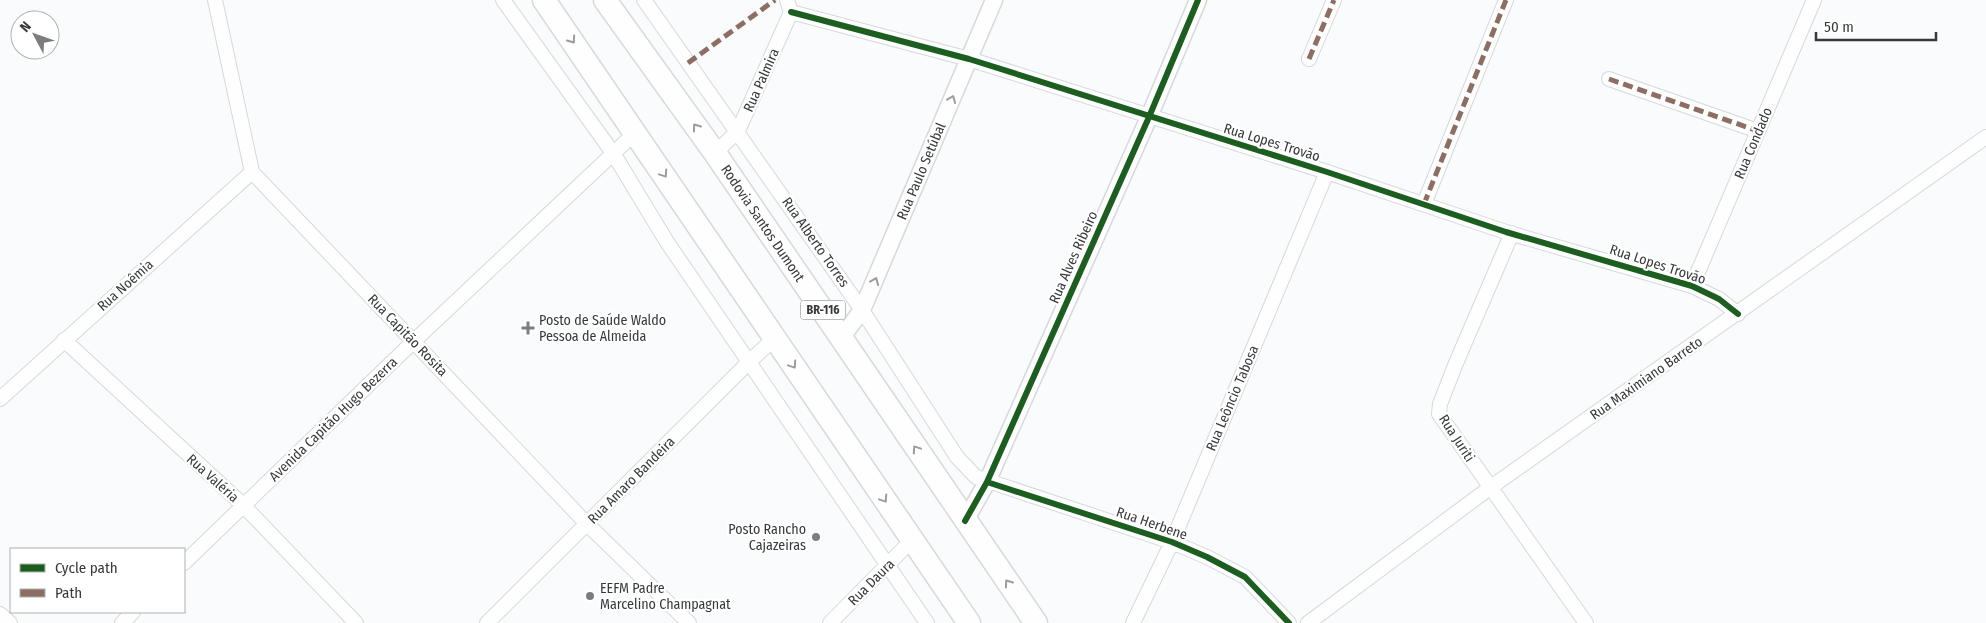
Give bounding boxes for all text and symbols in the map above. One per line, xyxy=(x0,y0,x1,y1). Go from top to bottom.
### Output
north arrow xyxy=(10,10,60,60)
scale bar xyxy=(1816,10,1936,42)
text: N xyxy=(16,18,35,36)
text: 50 m xyxy=(1824,18,1854,36)
one-way arrow xyxy=(566,34,575,44)
street label: Rua Palmira xyxy=(740,46,783,115)
one-way arrow xyxy=(945,95,956,104)
street label: Rua Condado xyxy=(1731,105,1776,181)
street label: Rua Paulo Setúbal xyxy=(893,120,950,222)
street label: Rua Lopes Trovão xyxy=(1221,120,1322,165)
one-way arrow xyxy=(693,123,702,133)
street label: Rodovia Santos Dumont xyxy=(717,162,808,285)
one-way arrow xyxy=(658,168,667,178)
street label: Rua Alberto Torres xyxy=(778,194,853,291)
street label: Rua Alves Ribeiro xyxy=(1045,208,1101,306)
street label: Rua Lopes Trovão xyxy=(1608,241,1708,288)
street label: Rua Noêmia xyxy=(94,256,157,315)
one-way arrow xyxy=(868,277,879,286)
street label: Rua Capitão Rosita xyxy=(364,291,451,380)
road number: BR-116 xyxy=(800,300,846,320)
place label: Posto de Saúde Waldo Pessoa de Almeida xyxy=(539,312,666,345)
marker: Posto de Saúde Waldo Pessoa de Almeida xyxy=(521,321,535,335)
street label: Rua Maximiano Barreto xyxy=(1587,333,1706,424)
street label: Rua Leôncio Tabosa xyxy=(1203,343,1262,454)
street label: Avenida Capitão Hugo Bezerra xyxy=(266,354,401,485)
one-way arrow xyxy=(787,359,796,369)
street label: Rua Juriti xyxy=(1435,412,1478,465)
street label: Rua Amaro Bandeira xyxy=(584,433,679,528)
one-way arrow xyxy=(913,445,923,454)
street label: Rua Valéria xyxy=(183,451,242,506)
one-way arrow xyxy=(878,493,887,503)
street label: Rua Herbene xyxy=(1114,503,1190,544)
place label: Posto Rancho Cajazeiras xyxy=(728,521,806,554)
marker: Posto Rancho Cajazeiras xyxy=(810,531,822,543)
legend xyxy=(10,548,185,613)
street label: Rua Daura xyxy=(845,556,898,609)
text: Cycle path xyxy=(55,559,118,577)
one-way arrow xyxy=(1005,579,1014,589)
place label: EEFM Padre Marcelino Champagnat xyxy=(600,580,731,613)
text: Path xyxy=(55,584,82,602)
marker: EEFM Padre Marcelino Champagnat xyxy=(584,590,596,602)

